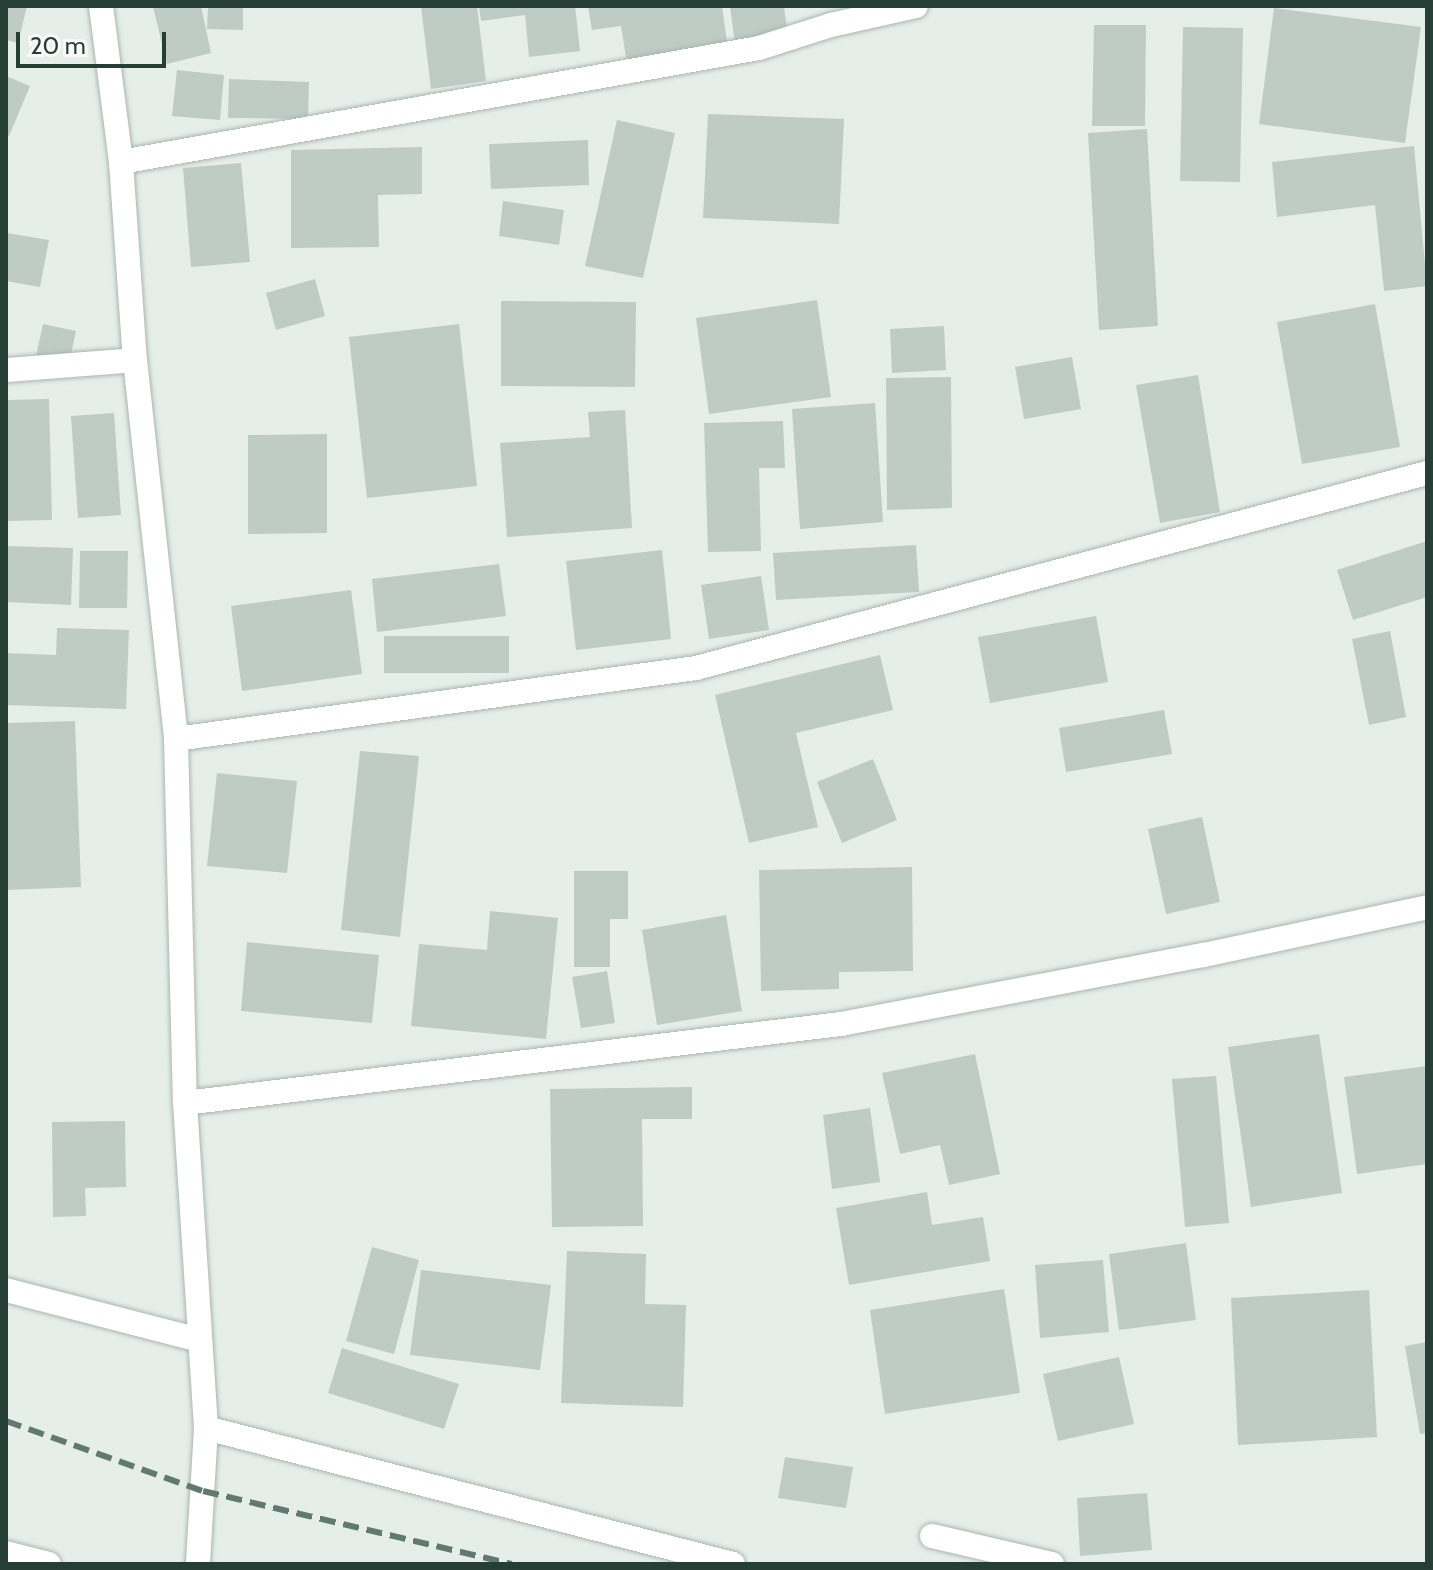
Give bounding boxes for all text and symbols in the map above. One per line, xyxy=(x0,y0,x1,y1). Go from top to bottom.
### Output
scale bar xyxy=(20,16,170,66)
text: 20 m xyxy=(30,31,86,60)

